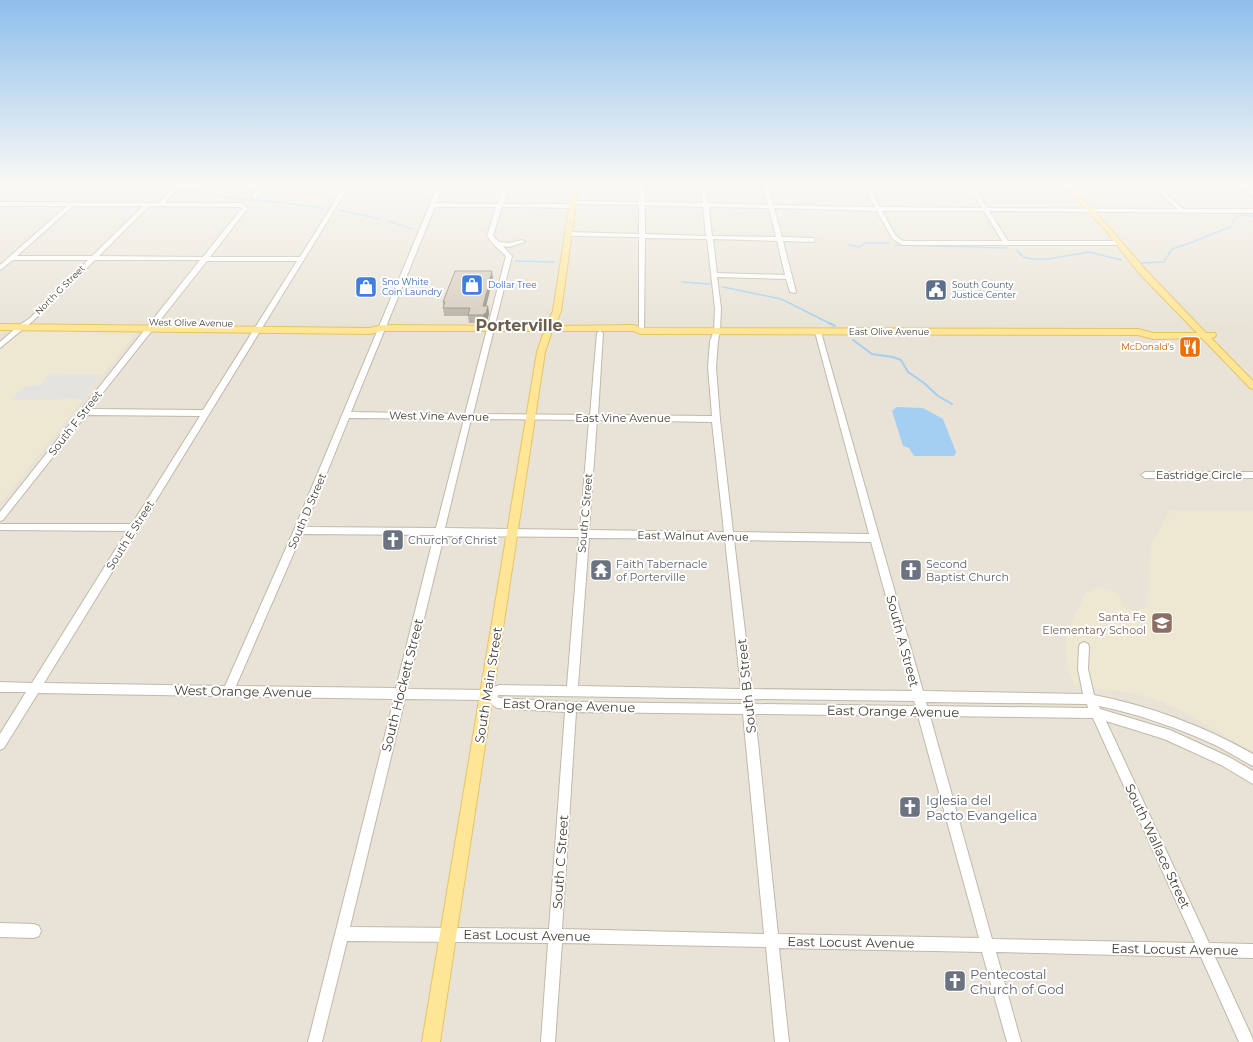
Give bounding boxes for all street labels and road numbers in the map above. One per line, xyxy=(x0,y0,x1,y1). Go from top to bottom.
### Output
street label: North G Street xyxy=(33,262,87,317)
street label: West Olive Avenue xyxy=(149,316,234,329)
street label: East Olive Avenue xyxy=(849,326,930,337)
street label: South F Street xyxy=(45,387,105,458)
street label: West Vine Avenue xyxy=(389,408,489,424)
street label: East Vine Avenue xyxy=(575,411,671,425)
street label: Eastridge Circle xyxy=(1156,468,1242,482)
street label: South D Street xyxy=(285,470,329,551)
street label: South C Street xyxy=(575,472,595,553)
street label: South E Street xyxy=(103,497,157,572)
street label: East Walnut Avenue xyxy=(637,528,749,544)
street label: South A Street xyxy=(883,593,923,689)
street label: South Hockett Street xyxy=(378,617,426,753)
street label: South Main Street xyxy=(471,626,505,744)
street label: South B Street xyxy=(733,638,759,734)
street label: West Orange Avenue xyxy=(174,682,312,700)
street label: East Orange Avenue xyxy=(502,695,636,715)
street label: East Orange Avenue xyxy=(827,702,960,720)
street label: South Wallace Street xyxy=(1122,781,1194,911)
street label: South C Street xyxy=(549,814,571,910)
street label: East Locust Avenue xyxy=(463,926,591,944)
street label: East Locust Avenue xyxy=(787,933,915,951)
street label: East Locust Avenue xyxy=(1111,940,1239,958)

